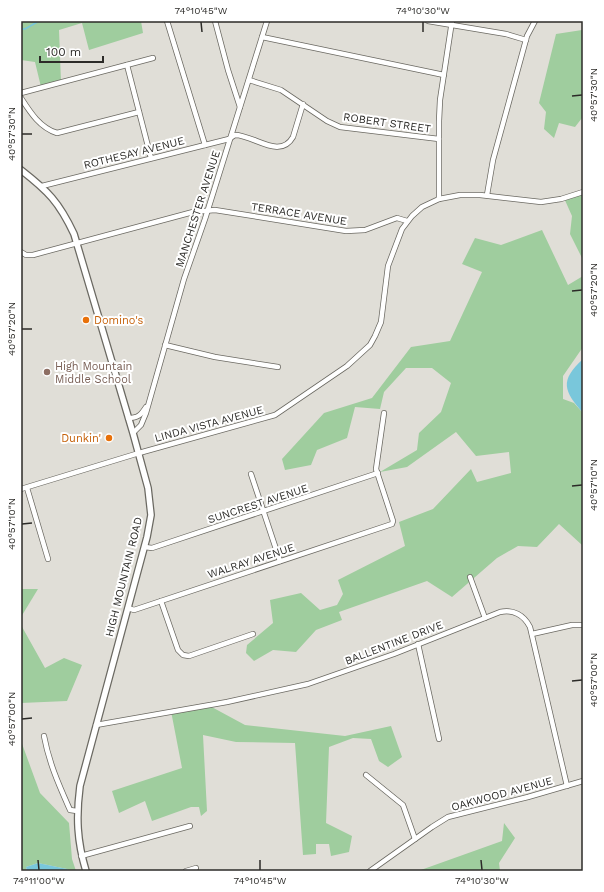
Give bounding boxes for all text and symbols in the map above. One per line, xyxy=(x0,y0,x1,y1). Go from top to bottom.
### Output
text: 74°10'45"W xyxy=(175,5,228,16)
text: 74°10'30"W xyxy=(396,5,450,16)
scale bar xyxy=(40,38,103,64)
text: 100 m xyxy=(46,45,81,59)
text: 40°57'30"N xyxy=(588,68,599,122)
text: 40°57'30"N xyxy=(6,107,17,161)
street label: ROBERT STREET xyxy=(342,110,432,136)
street label: ROTHESAY AVENUE xyxy=(82,134,186,172)
street label: MANCHESTER AVENUE xyxy=(173,149,223,269)
street label: TERRACE AVENUE xyxy=(250,200,348,228)
text: 40°57'20"N xyxy=(588,263,599,317)
text: 40°57'20"N xyxy=(6,302,17,356)
place label: Domino's xyxy=(94,314,144,327)
marker: Domino's xyxy=(81,315,91,325)
place label: High Mountain Middle School xyxy=(55,360,132,386)
marker: High Mountain Middle School xyxy=(42,367,52,377)
street label: LINDA VISTA AVENUE xyxy=(153,403,265,445)
place label: Dunkin' xyxy=(61,432,101,445)
marker: Dunkin' xyxy=(104,433,114,443)
text: 40°57'10"N xyxy=(588,459,599,511)
street label: SUNCREST AVENUE xyxy=(206,482,310,526)
text: 40°57'10"N xyxy=(6,498,17,550)
street label: HIGH MOUNTAIN ROAD xyxy=(103,516,145,638)
street label: WALRAY AVENUE xyxy=(206,541,296,581)
street label: BALLENTINE DRIVE xyxy=(343,618,445,668)
text: 40°57'00"N xyxy=(588,653,599,707)
text: 40°57'00"N xyxy=(6,692,17,746)
street label: OAKWOOD AVENUE xyxy=(450,774,554,814)
text: 74°11'00"W xyxy=(13,875,65,886)
text: 74°10'45"W xyxy=(234,875,287,886)
text: 74°10'30"W xyxy=(455,875,509,886)

